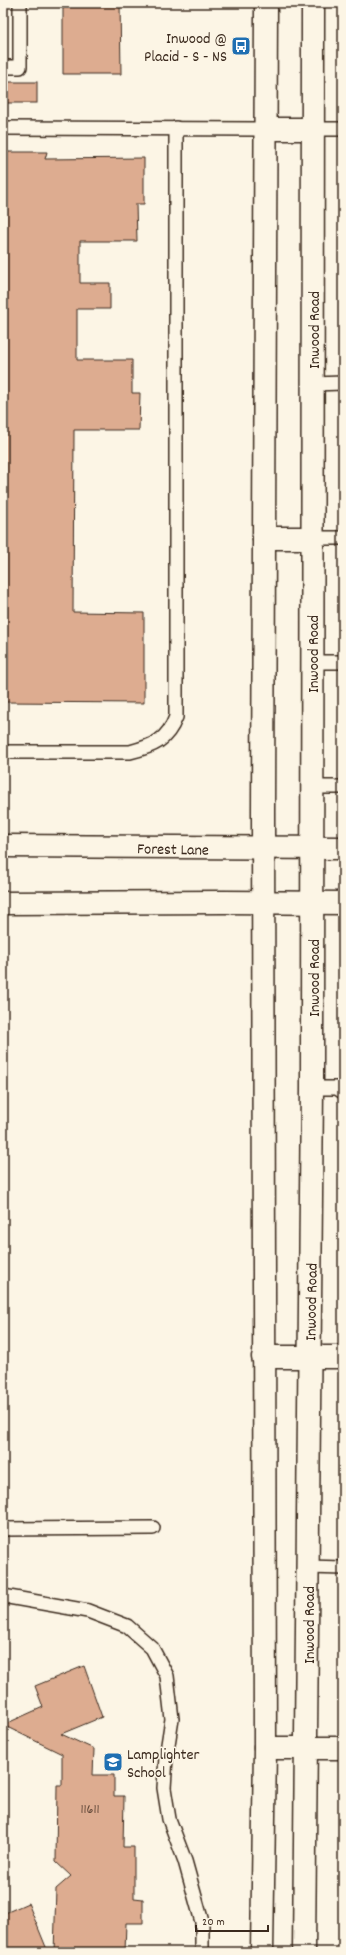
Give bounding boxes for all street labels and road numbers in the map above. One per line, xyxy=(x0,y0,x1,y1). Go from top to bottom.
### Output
street label: Inwood Road xyxy=(304,291,327,369)
street label: Inwood Road xyxy=(303,615,326,693)
street label: Forest Lane xyxy=(137,838,209,863)
street label: Inwood Road xyxy=(304,939,327,1017)
street label: Inwood Road xyxy=(300,1263,325,1341)
street label: Inwood Road xyxy=(299,1586,322,1664)

